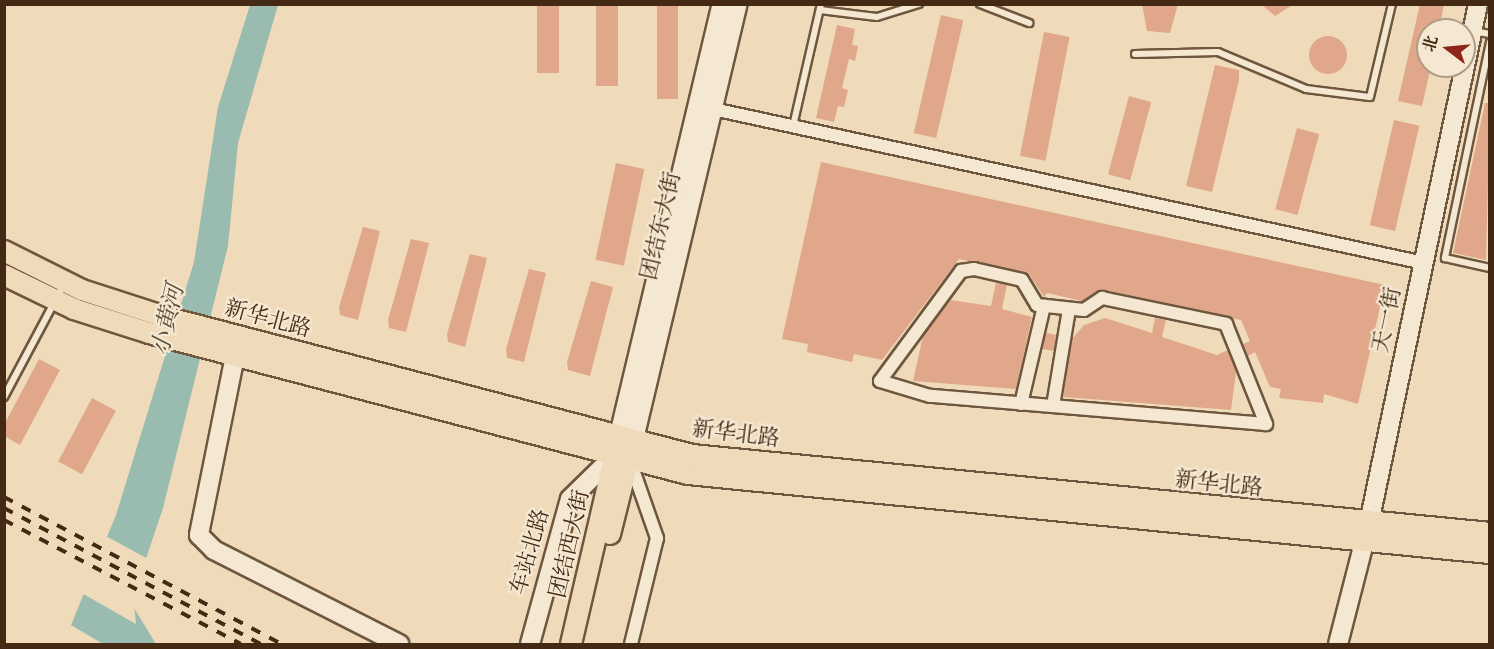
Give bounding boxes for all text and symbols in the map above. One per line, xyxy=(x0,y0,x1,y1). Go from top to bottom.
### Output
north arrow xyxy=(1416,18,1476,78)
text: 北 xyxy=(1418,33,1443,54)
street label: 团结东大街 xyxy=(636,169,686,283)
water label: 小黄河 xyxy=(146,282,190,358)
street label: 天一街 xyxy=(1367,285,1407,355)
street label: 新华北路 xyxy=(222,295,314,343)
street label: 新华北路 xyxy=(691,416,781,452)
street label: 新华北路 xyxy=(1174,466,1264,502)
street label: 团结西大街 xyxy=(545,487,595,601)
street label: 车站北路 xyxy=(505,506,555,598)

